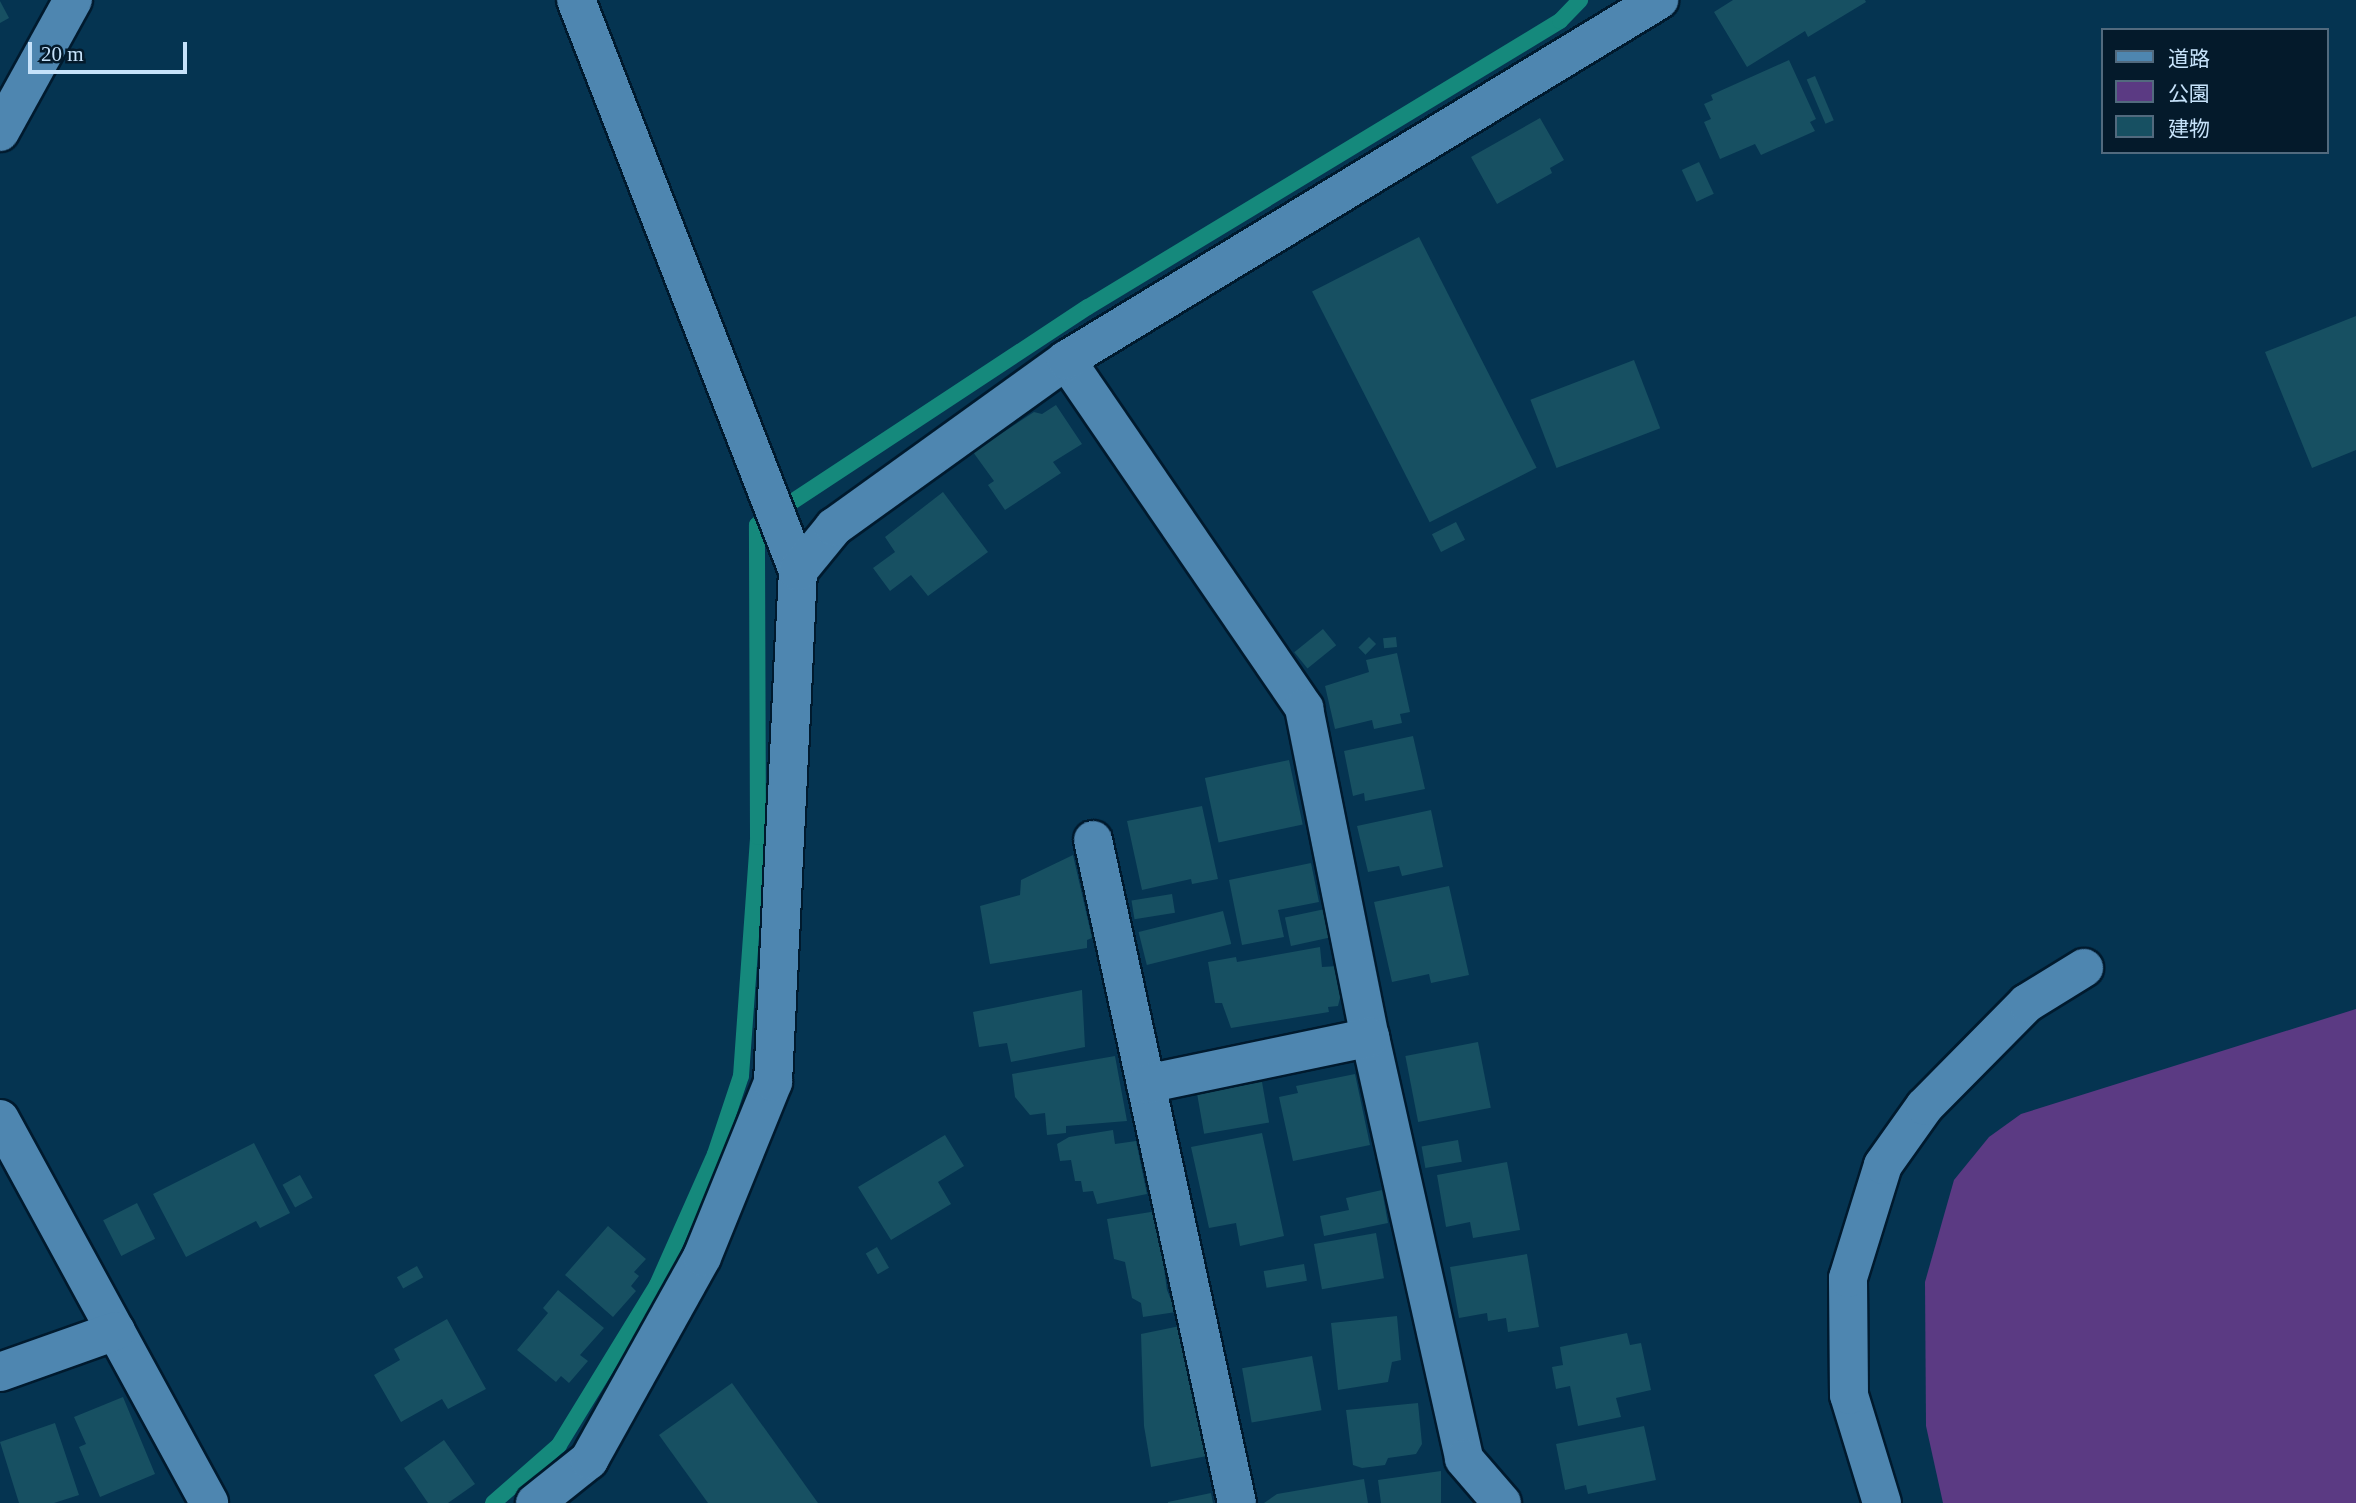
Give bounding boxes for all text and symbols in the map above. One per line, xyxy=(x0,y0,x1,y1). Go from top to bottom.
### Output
scale bar xyxy=(32,28,191,72)
legend xyxy=(2100,28,2328,154)
text: 20 m xyxy=(41,42,84,66)
text: 道路 xyxy=(2168,47,2210,71)
text: 公園 xyxy=(2168,82,2210,106)
text: 建物 xyxy=(2168,117,2210,141)

